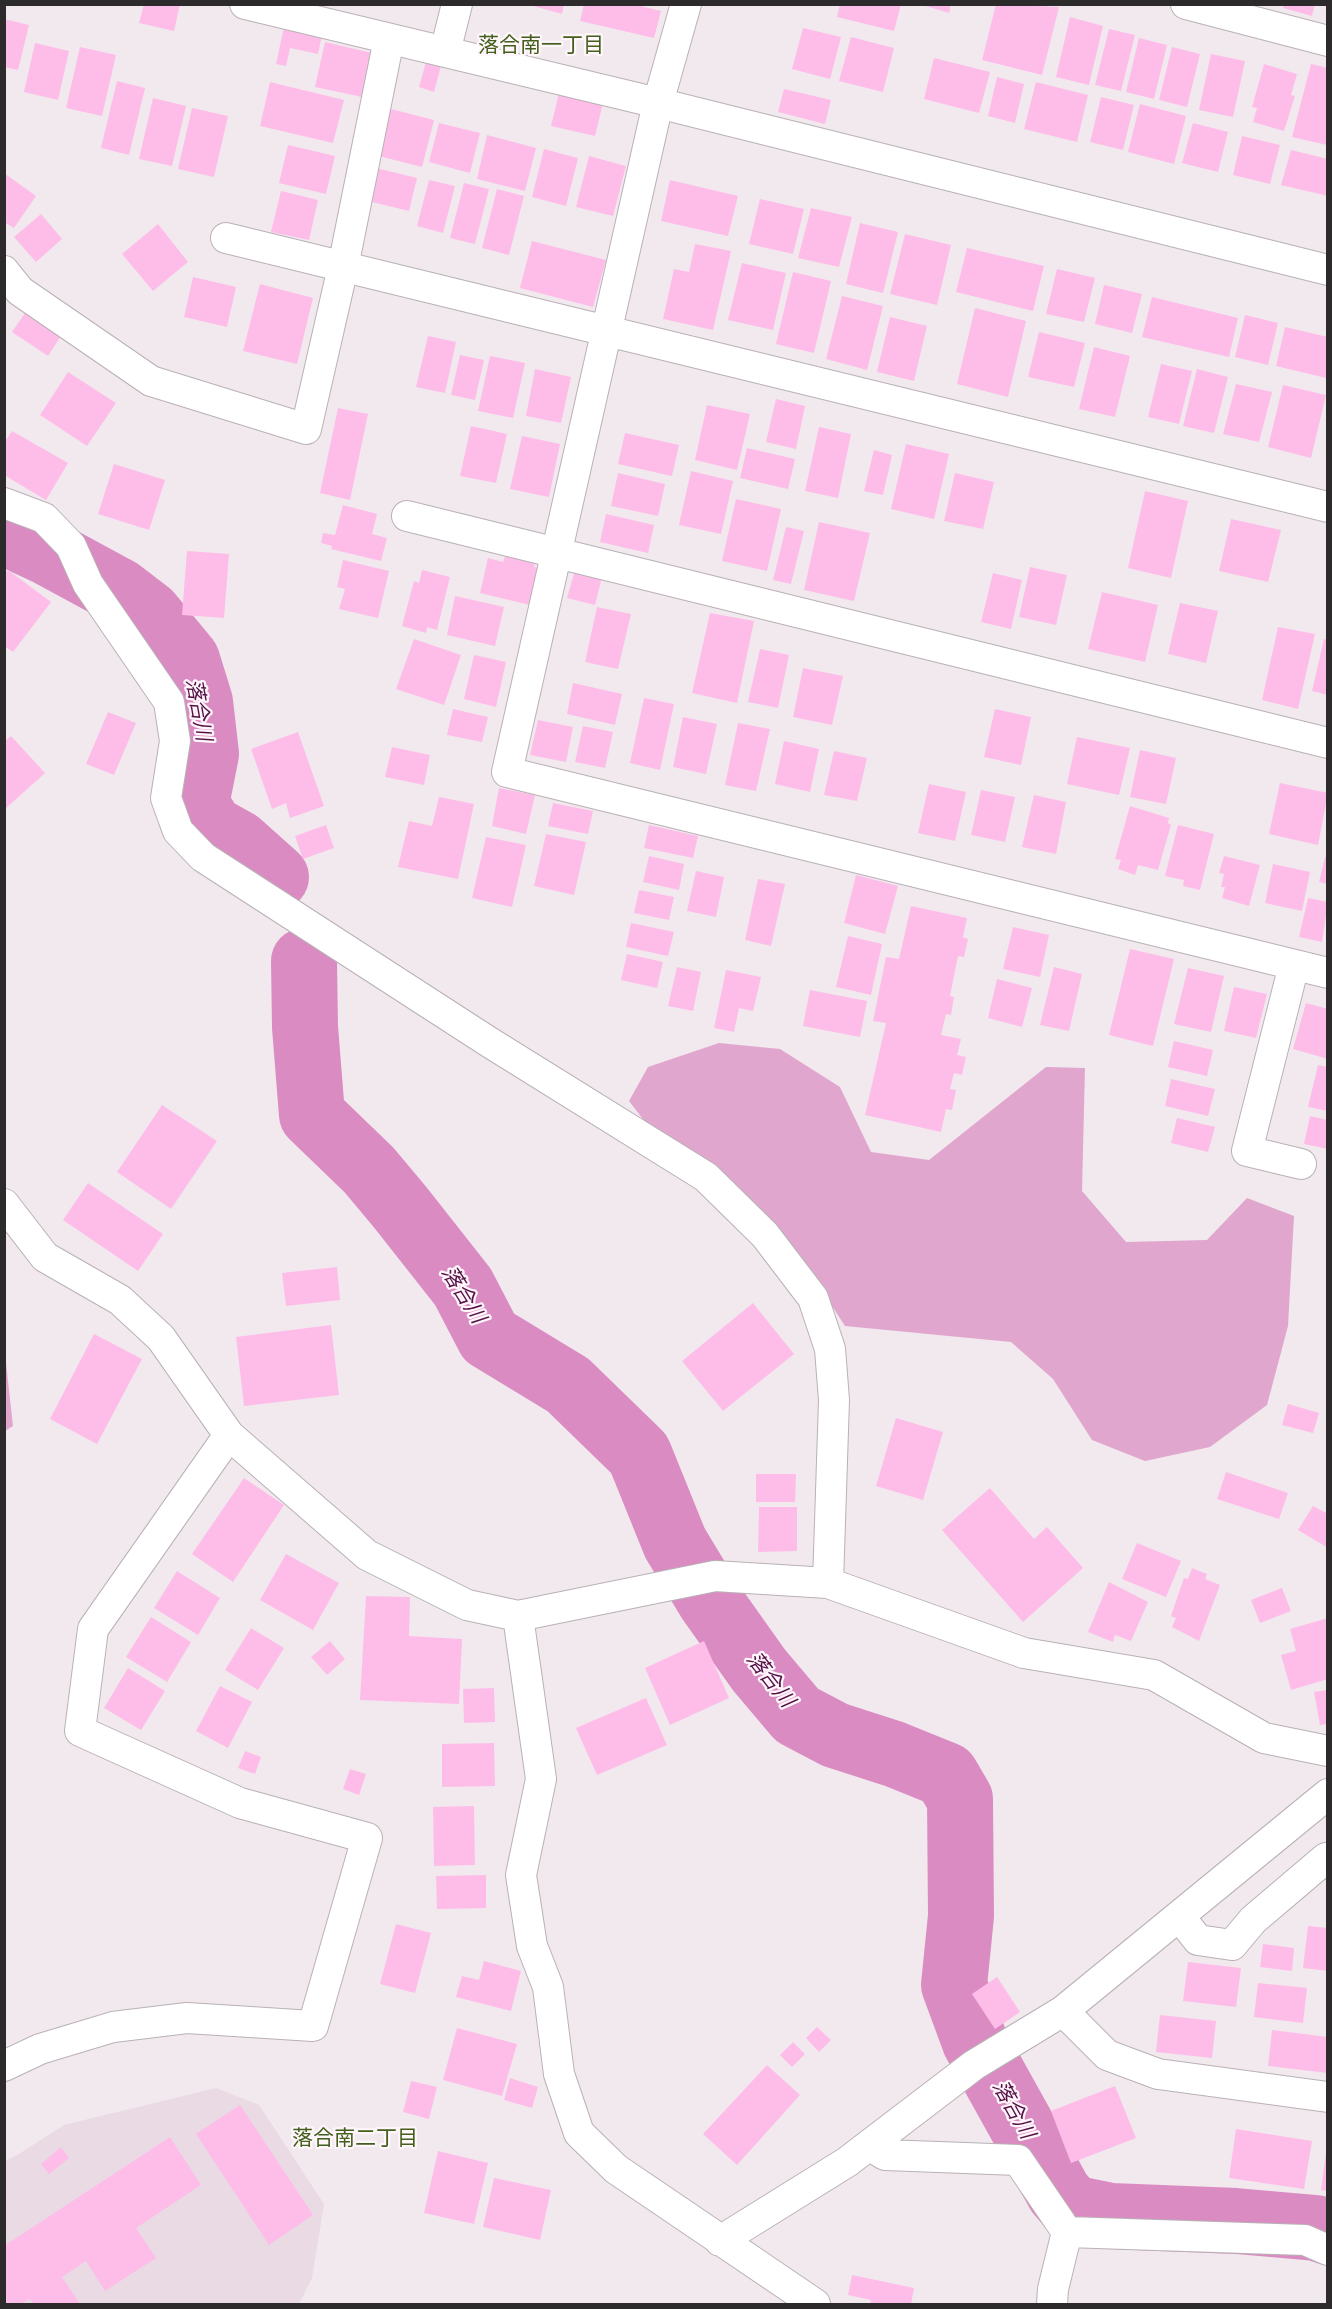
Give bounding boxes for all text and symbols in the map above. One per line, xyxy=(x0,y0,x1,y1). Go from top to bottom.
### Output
district label: 落合南一丁目 xyxy=(478,33,604,59)
water label: 落合川 xyxy=(180,677,216,743)
water label: 落合川 xyxy=(436,1262,490,1328)
water label: 落合川 xyxy=(741,1647,799,1713)
water label: 落合川 xyxy=(987,2076,1039,2144)
district label: 落合南二丁目 xyxy=(292,2126,418,2152)

